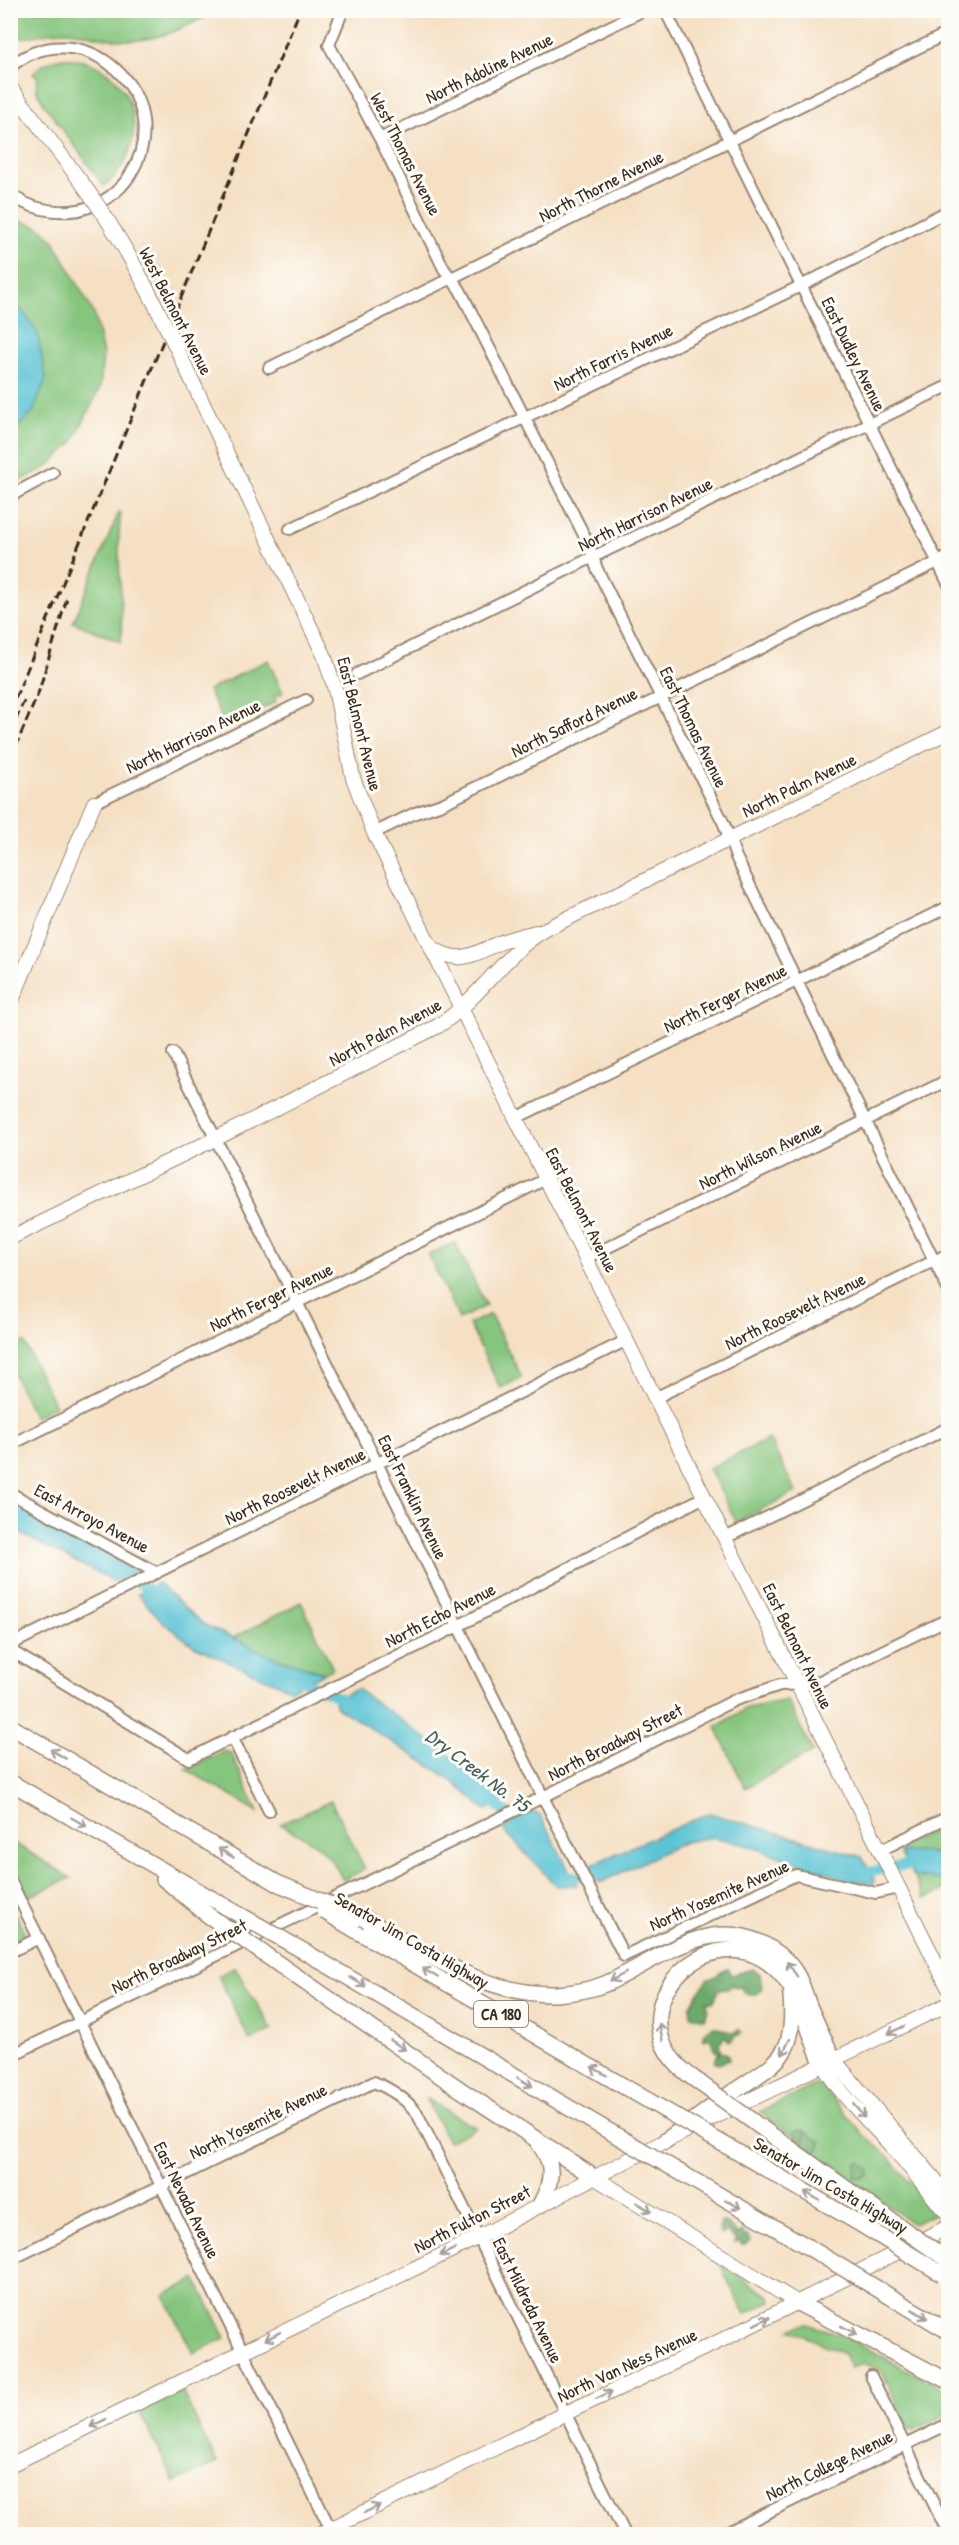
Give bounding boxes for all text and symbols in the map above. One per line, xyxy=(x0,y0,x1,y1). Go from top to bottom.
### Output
street label: North Adoline Avenue xyxy=(421,26,557,110)
street label: West Thomas Avenue xyxy=(364,88,448,220)
street label: North Thorne Avenue xyxy=(534,144,668,228)
street label: West Belmont Avenue xyxy=(133,243,219,379)
street label: East Dudley Avenue xyxy=(815,293,893,415)
street label: North Farris Avenue xyxy=(549,317,677,397)
street label: North Harrison Avenue xyxy=(573,471,717,557)
street label: East Belmont Avenue xyxy=(331,655,389,793)
street label: East Thomas Avenue xyxy=(654,662,734,792)
street label: North Safford Avenue xyxy=(507,681,641,763)
street label: North Harrison Avenue xyxy=(121,693,265,779)
street label: North Palm Avenue xyxy=(738,747,860,823)
street label: North Ferger Avenue xyxy=(659,957,791,1039)
street label: North Palm Avenue xyxy=(324,992,446,1072)
street label: North Wilson Avenue xyxy=(694,1114,826,1196)
street label: East Belmont Avenue xyxy=(540,1143,624,1277)
street label: North Ferger Avenue xyxy=(205,1256,337,1338)
street label: North Roosevelt Avenue xyxy=(721,1266,869,1356)
street label: East Franklin Avenue xyxy=(372,1431,454,1563)
street label: North Roosevelt Avenue xyxy=(221,1441,369,1531)
street label: East Arroyo Avenue xyxy=(30,1477,154,1559)
street label: North Echo Avenue xyxy=(380,1576,500,1654)
street label: East Belmont Avenue xyxy=(757,1579,839,1713)
street label: North Broadway Street xyxy=(543,1697,687,1787)
water label: Dry Creek No. 75 xyxy=(420,1722,538,1820)
one-way arrow xyxy=(50,1748,67,1760)
one-way arrow xyxy=(70,1816,87,1828)
one-way arrow xyxy=(218,1847,235,1859)
street label: North Yosemite Avenue xyxy=(645,1853,793,1937)
street label: Senator Jim Costa Highway xyxy=(330,1886,494,1995)
street label: North Broadway Street xyxy=(107,1912,252,2000)
one-way arrow xyxy=(786,1961,798,1977)
one-way arrow xyxy=(422,1967,439,1979)
one-way arrow xyxy=(610,1971,627,1983)
one-way arrow xyxy=(349,1977,366,1989)
road number: CA 180 xyxy=(474,2001,528,2027)
one-way arrow xyxy=(655,2023,666,2043)
one-way arrow xyxy=(888,2024,906,2036)
one-way arrow xyxy=(780,2037,792,2055)
one-way arrow xyxy=(389,2040,406,2052)
one-way arrow xyxy=(591,2065,608,2077)
one-way arrow xyxy=(516,2076,533,2088)
street label: North Yosemite Avenue xyxy=(185,2077,331,2165)
one-way arrow xyxy=(852,2103,866,2118)
street label: Senator Jim Costa Highway xyxy=(749,2131,913,2240)
street label: East Nevada Avenue xyxy=(148,2137,226,2263)
street label: North Fulton Street xyxy=(409,2178,535,2259)
one-way arrow xyxy=(804,2190,821,2202)
one-way arrow xyxy=(724,2198,741,2210)
one-way arrow xyxy=(635,2202,652,2214)
street label: East Mildreda Avenue xyxy=(487,2233,569,2367)
one-way arrow xyxy=(440,2246,458,2258)
one-way arrow xyxy=(911,2308,928,2320)
one-way arrow xyxy=(753,2314,771,2326)
street label: North Van Ness Avenue xyxy=(553,2322,701,2408)
one-way arrow xyxy=(840,2324,858,2336)
one-way arrow xyxy=(264,2331,282,2343)
one-way arrow xyxy=(594,2389,612,2401)
one-way arrow xyxy=(89,2417,107,2429)
street label: North College Avenue xyxy=(761,2423,897,2507)
one-way arrow xyxy=(363,2502,381,2514)

